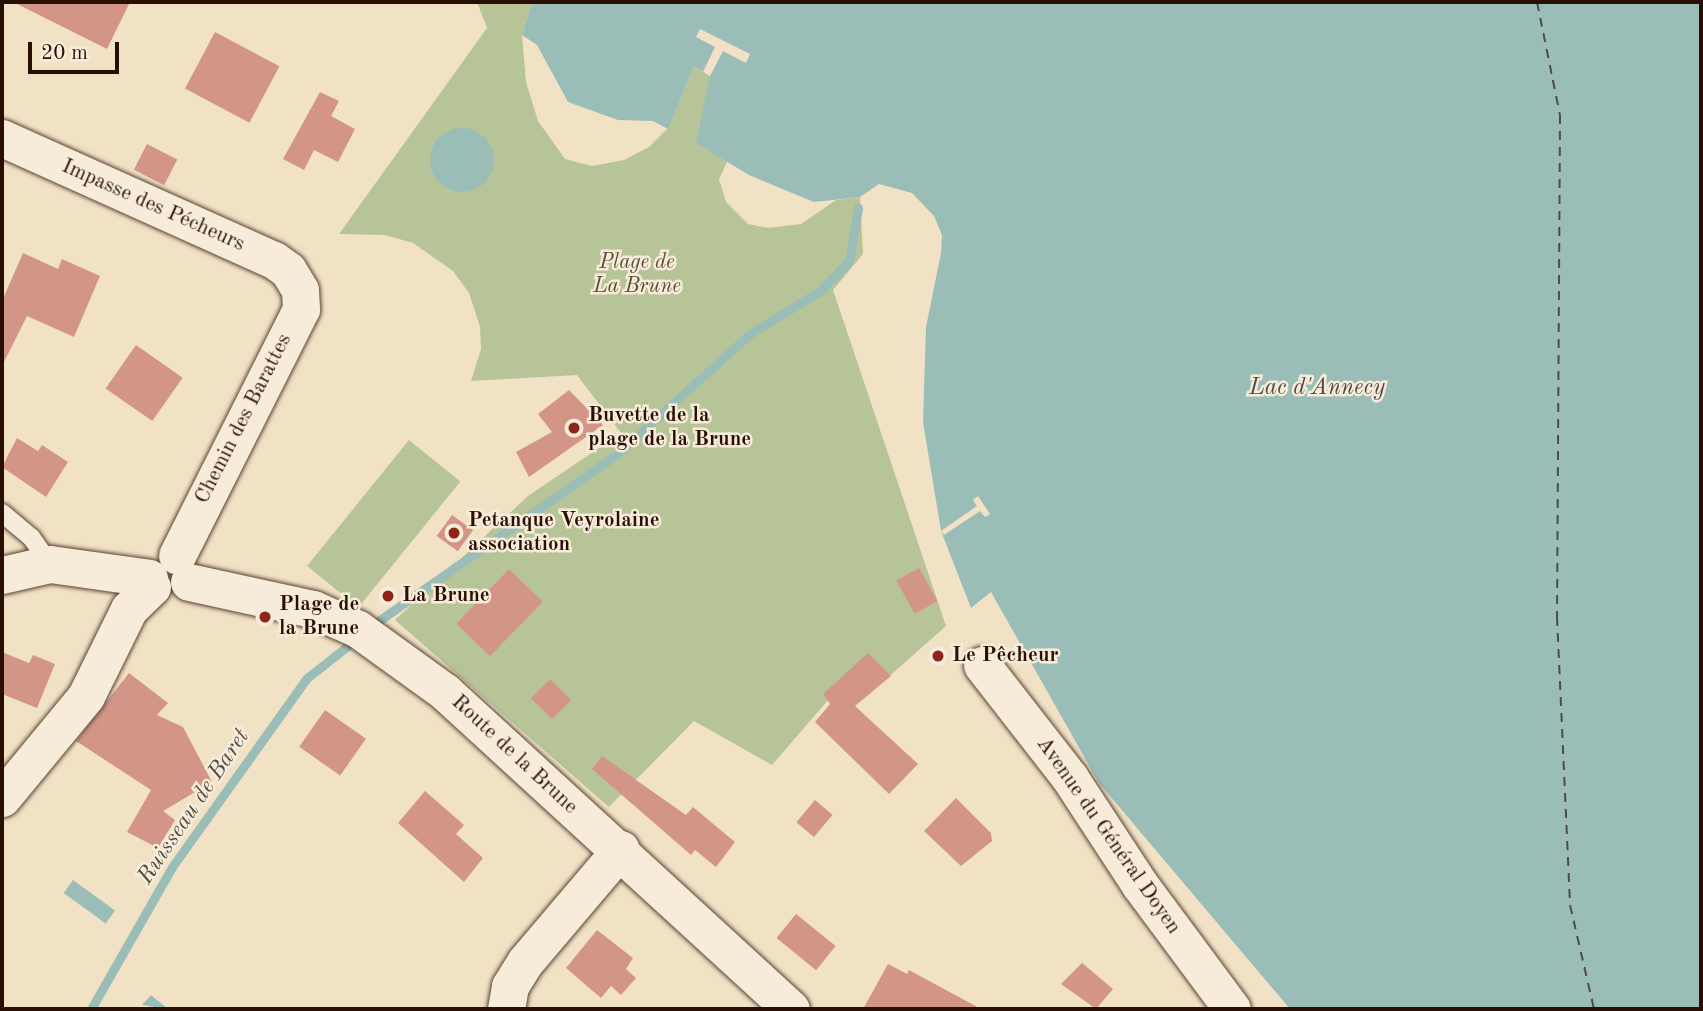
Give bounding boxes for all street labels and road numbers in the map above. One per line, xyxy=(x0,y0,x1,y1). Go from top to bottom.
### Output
street label: Impasse des Pécheurs xyxy=(58,154,248,258)
street label: Chemin des Barattes xyxy=(190,330,298,508)
street label: Route de la Brune xyxy=(446,690,582,820)
street label: Avenue du Général Doyen xyxy=(1030,733,1186,939)

